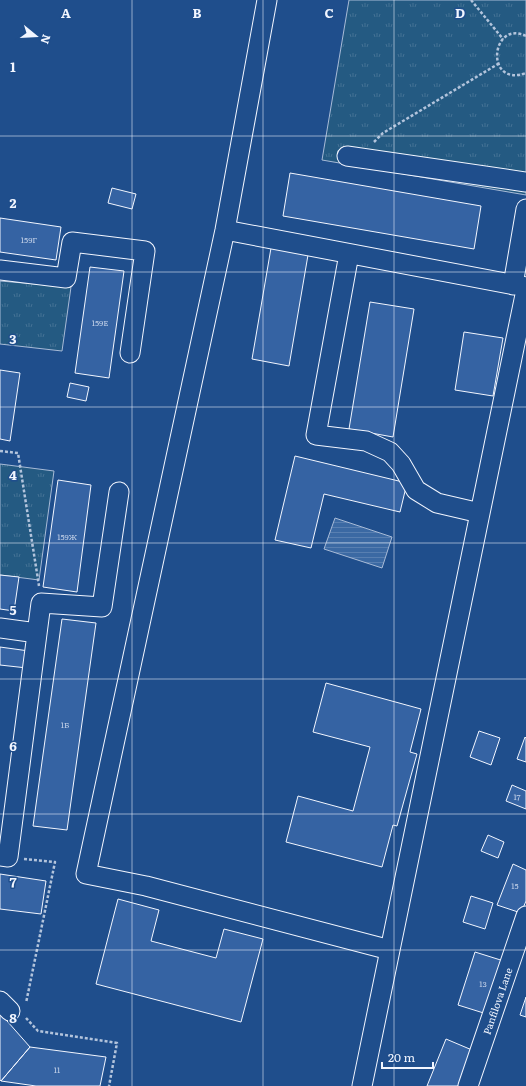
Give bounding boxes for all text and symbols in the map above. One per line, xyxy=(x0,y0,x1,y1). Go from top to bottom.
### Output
text: A xyxy=(61,3,71,22)
text: B xyxy=(193,3,202,22)
text: C xyxy=(324,3,334,22)
text: D xyxy=(455,3,465,22)
north arrow xyxy=(16,16,56,56)
text: N xyxy=(37,33,55,46)
text: 1 xyxy=(10,57,16,76)
text: 2 xyxy=(10,193,17,212)
house number: 159Г xyxy=(21,234,37,245)
house number: 159Е xyxy=(92,317,108,328)
text: 3 xyxy=(9,329,17,348)
text: 4 xyxy=(9,465,17,484)
house number: 159Ж xyxy=(57,531,78,542)
text: 5 xyxy=(9,600,17,619)
house number: 1Б xyxy=(61,719,69,730)
text: 6 xyxy=(9,736,17,755)
house number: 17 xyxy=(513,791,521,802)
text: 7 xyxy=(9,872,17,891)
house number: 15 xyxy=(511,880,519,891)
street label: Panfilova Lane xyxy=(479,966,515,1036)
house number: 13 xyxy=(479,978,487,989)
text: 8 xyxy=(9,1008,17,1027)
scale bar xyxy=(382,1044,433,1070)
text: 20 m xyxy=(388,1048,415,1066)
house number: 11 xyxy=(54,1064,61,1075)

